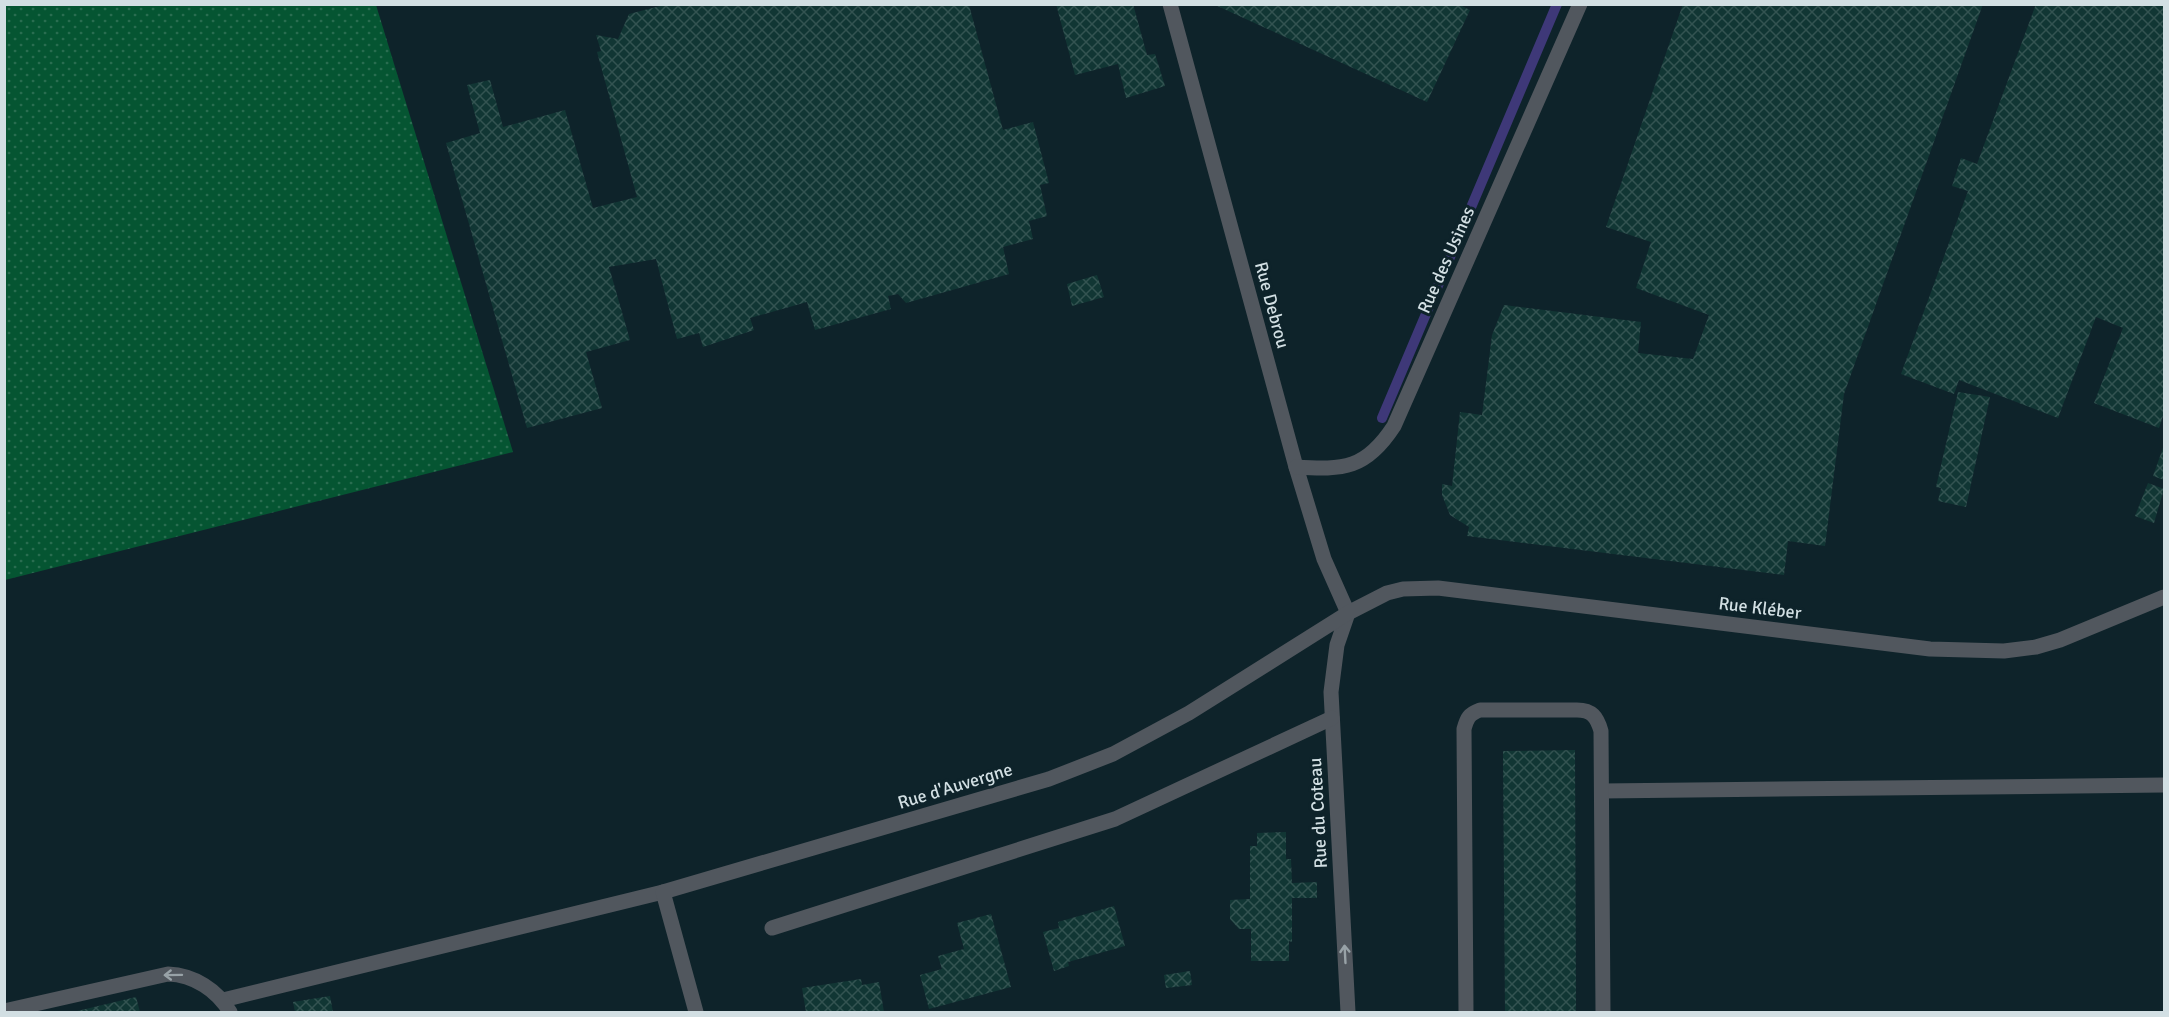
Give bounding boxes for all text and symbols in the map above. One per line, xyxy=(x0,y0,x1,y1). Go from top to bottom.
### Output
street label: Rue des Usines xyxy=(1413,203,1479,317)
street label: Rue Debrou xyxy=(1250,259,1294,351)
street label: Rue Kléber xyxy=(1717,592,1803,624)
street label: Rue du Coteau xyxy=(1304,757,1332,869)
street label: Rue d'Auvergne xyxy=(895,758,1015,814)
one-way arrow xyxy=(1339,945,1350,965)
one-way arrow xyxy=(163,969,183,981)

